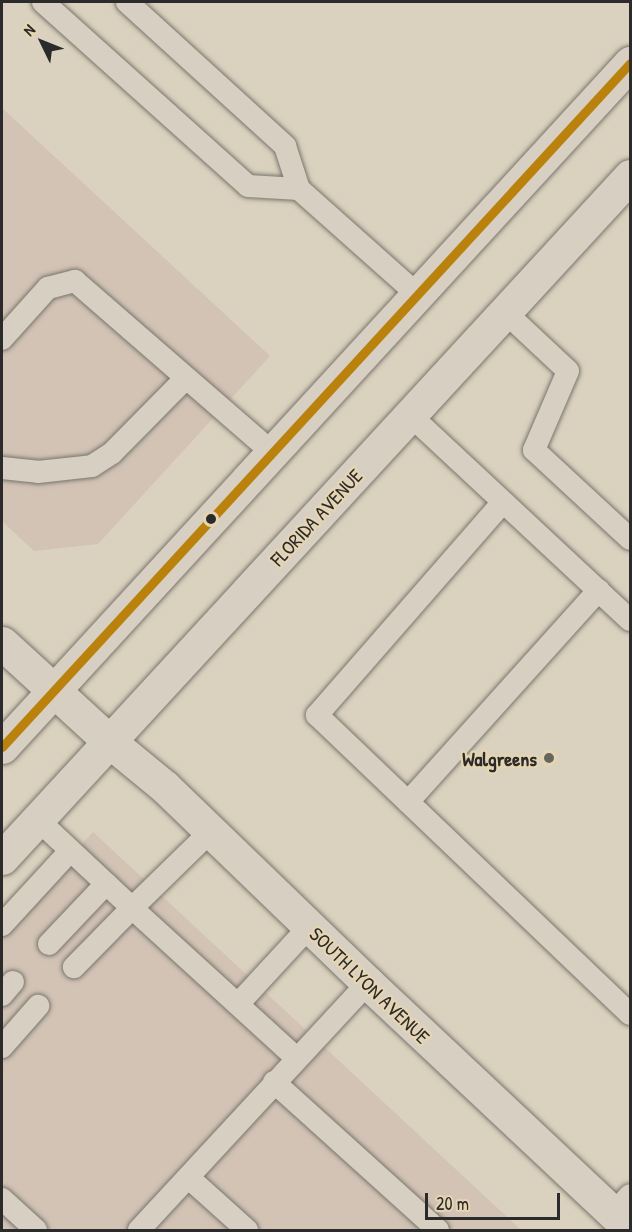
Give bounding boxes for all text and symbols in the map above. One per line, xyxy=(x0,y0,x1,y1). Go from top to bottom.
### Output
north arrow xyxy=(12,12,72,72)
text: N xyxy=(18,19,40,40)
street label: FLORIDA AVENUE xyxy=(265,463,367,571)
unlabelled marker xyxy=(205,513,217,525)
place label: Walgreens xyxy=(462,746,537,770)
marker: Walgreens xyxy=(542,751,556,765)
street label: SOUTH LYON AVENUE xyxy=(305,922,435,1048)
scale bar xyxy=(428,1181,563,1219)
text: 20 m xyxy=(436,1191,469,1216)

